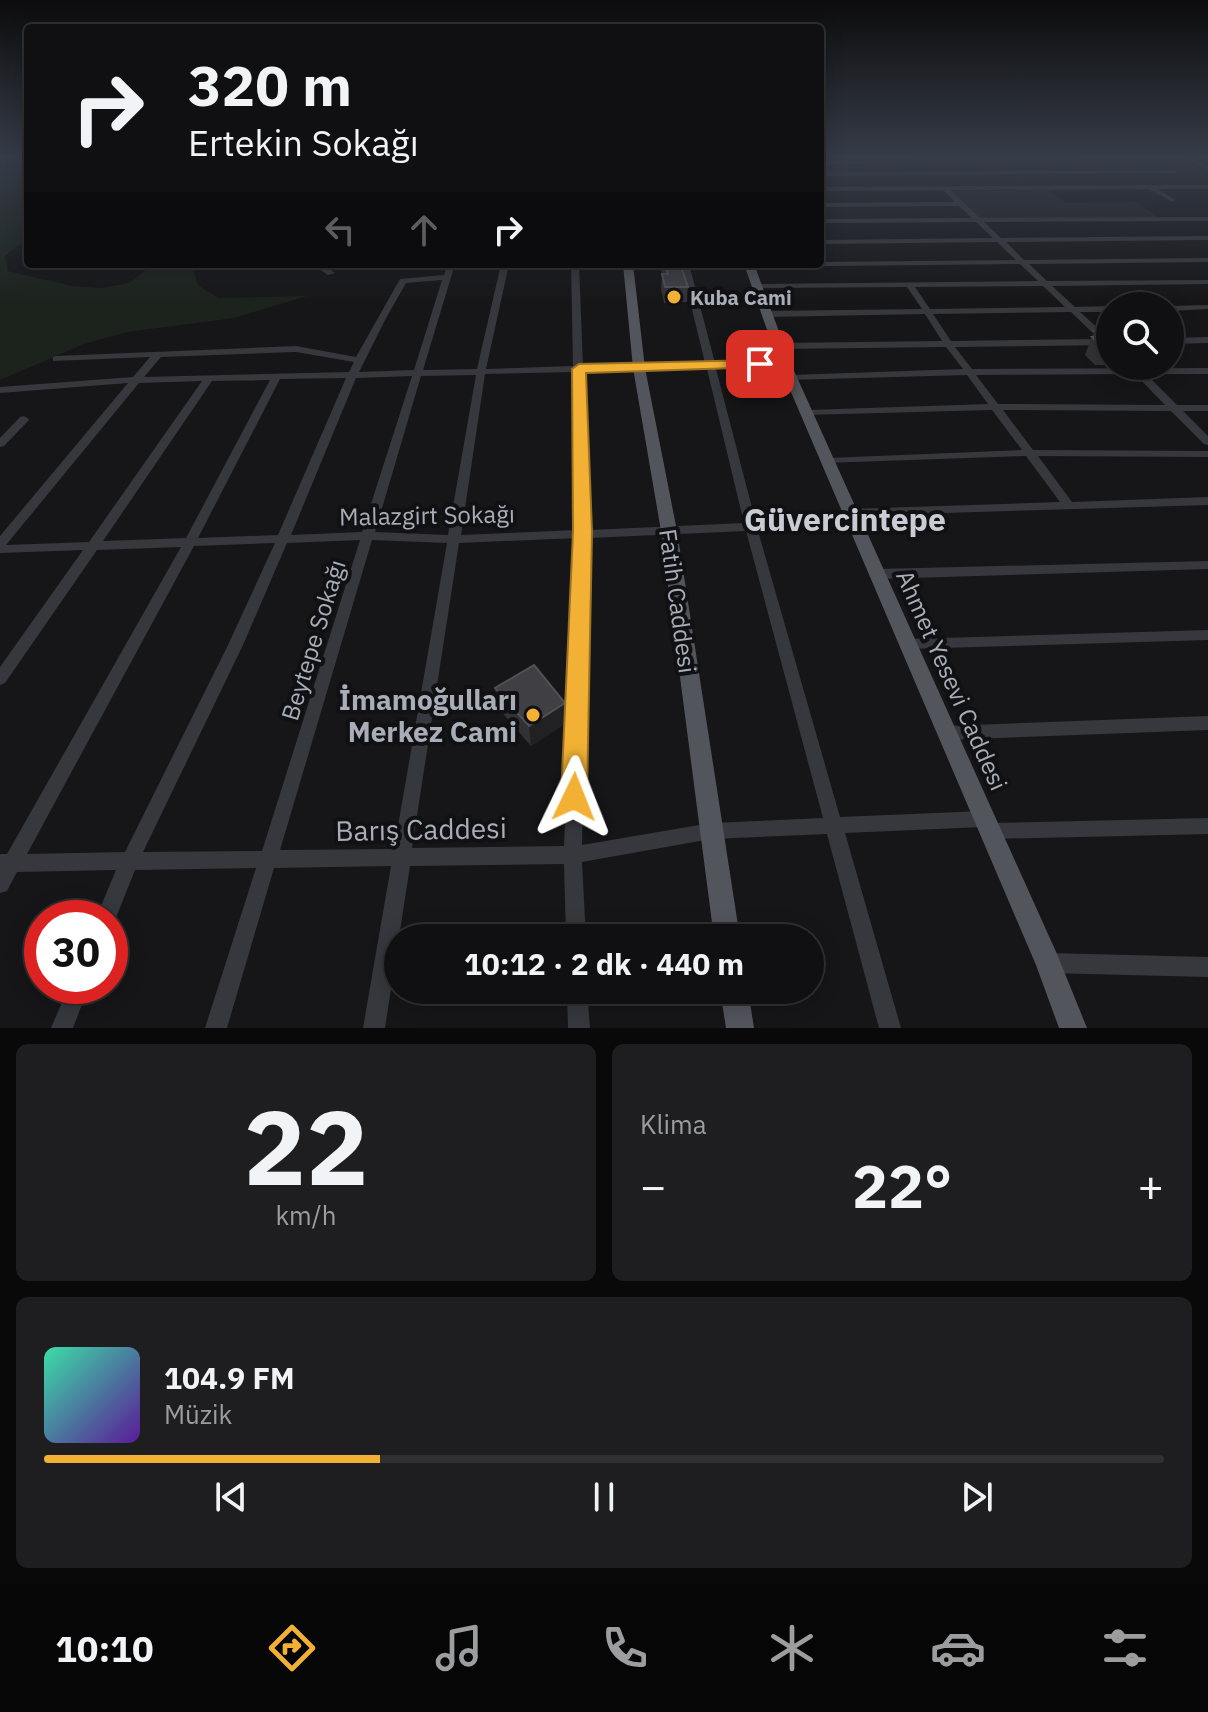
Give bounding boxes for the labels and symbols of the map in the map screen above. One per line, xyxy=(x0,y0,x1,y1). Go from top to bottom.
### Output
place label: Kuba Cami xyxy=(690,284,792,311)
marker: Kuba Cami xyxy=(665,288,683,306)
pin xyxy=(726,330,794,398)
street label: Malazgirt Sokağı xyxy=(339,497,515,533)
district label: Güvercintepe xyxy=(744,498,946,540)
street label: Fatih Caddesi xyxy=(652,527,704,675)
street label: Beytepe Sokağı xyxy=(273,556,353,724)
street label: Ahmet Yesevi Caddesi xyxy=(889,565,1015,795)
place label: İmamoğulları Merkez Cami xyxy=(339,681,517,750)
marker: İmamoğulları Merkez Cami xyxy=(524,706,542,724)
position arrow xyxy=(532,755,616,839)
street label: Barış Caddesi xyxy=(335,809,507,849)
speed limit sign: 30 xyxy=(24,900,128,1004)

